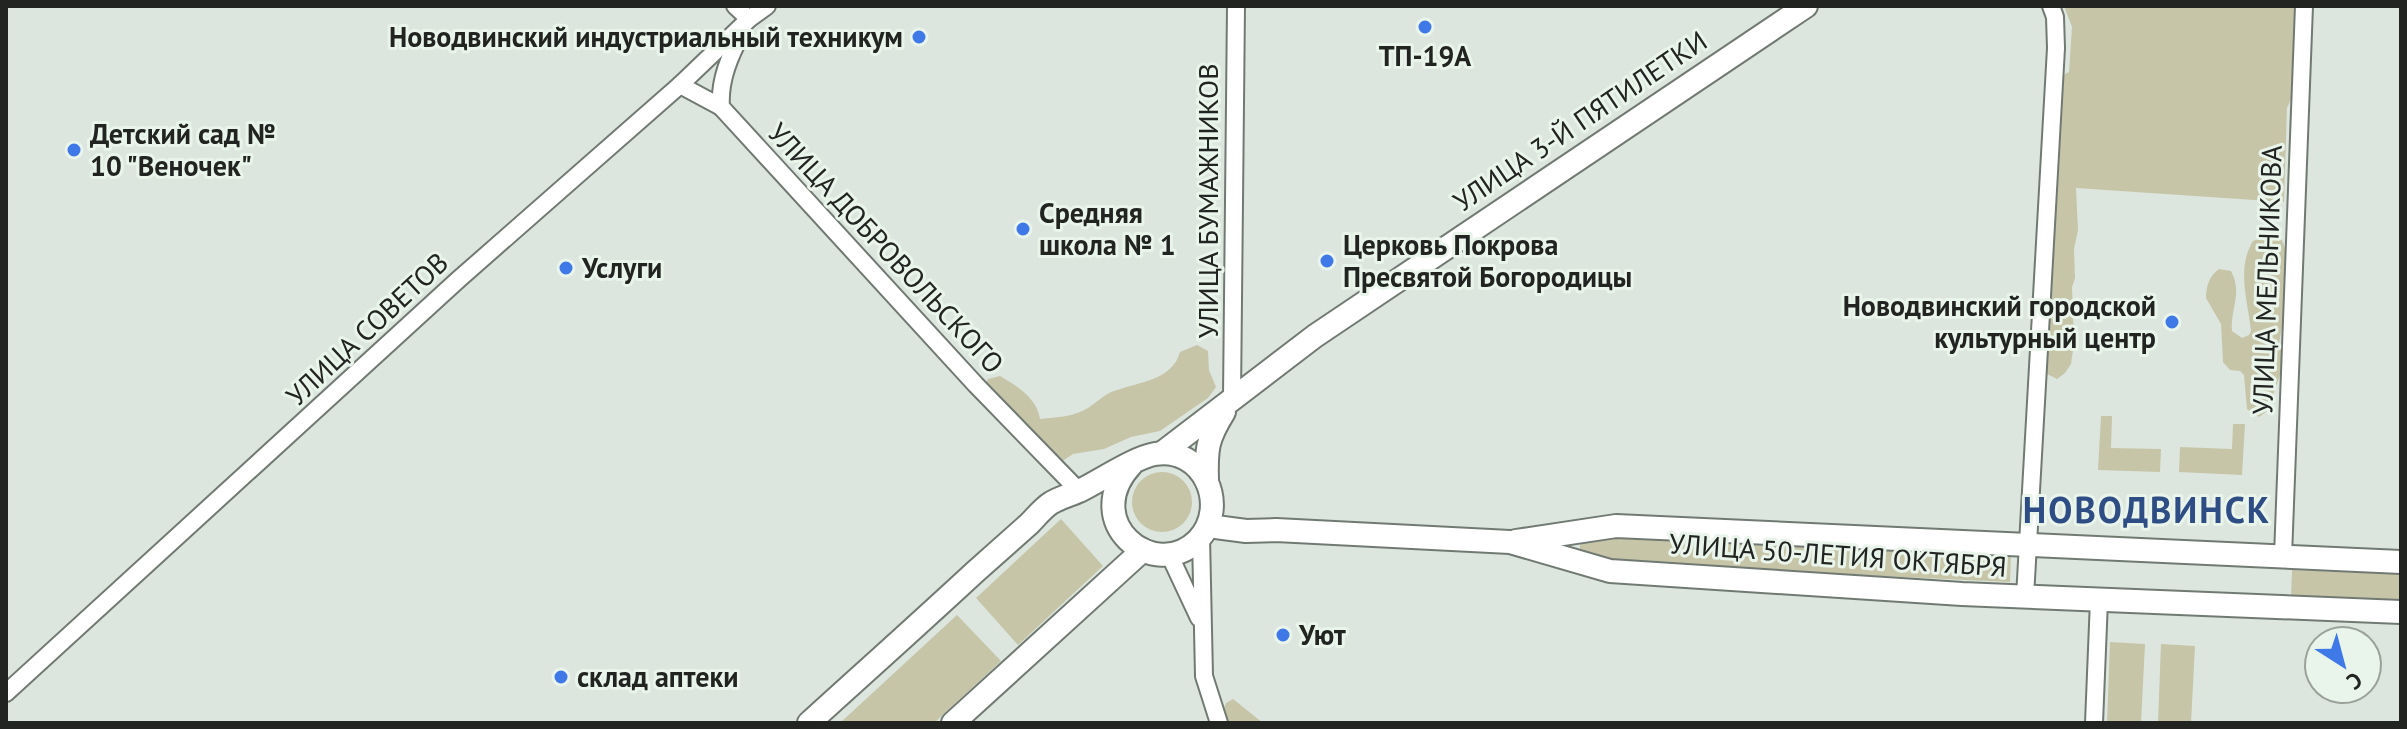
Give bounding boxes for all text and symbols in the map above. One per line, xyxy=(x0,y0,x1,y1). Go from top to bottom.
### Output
place label: Новодвинский индустриальный техникум xyxy=(389,18,903,55)
marker: ТП-19А xyxy=(1416,18,1434,36)
street label: УЛИЦА 3-Й ПЯТИЛЕТКИ xyxy=(1446,22,1714,219)
marker: Новодвинский индустриальный техникум xyxy=(910,28,928,46)
place label: ТП-19А xyxy=(1379,37,1471,74)
street label: УЛИЦА БУМАЖНИКОВ xyxy=(1189,63,1226,339)
street label: УЛИЦА ДОБРОВОЛЬСКОГО xyxy=(760,114,1012,381)
place label: Детский сад № 10 "Веночек" xyxy=(90,115,276,184)
marker: Детский сад № 10 "Веночек" xyxy=(65,141,83,159)
street label: УЛИЦА МЕЛЬНИКОВА xyxy=(2243,144,2290,415)
place label: Средняя школа № 1 xyxy=(1039,194,1176,263)
marker: Средняя школа № 1 xyxy=(1014,220,1032,238)
place label: Церковь Покрова Пресвятой Богородицы xyxy=(1343,226,1632,295)
street label: УЛИЦА СОВЕТОВ xyxy=(278,244,456,413)
place label: Услуги xyxy=(581,249,662,286)
marker: Церковь Покрова Пресвятой Богородицы xyxy=(1318,252,1336,270)
marker: Услуги xyxy=(557,259,575,277)
place label: Новодвинский городской культурный центр xyxy=(1843,287,2156,356)
marker: Новодвинский городской культурный центр xyxy=(2163,313,2181,331)
district label: НОВОДВИНСК xyxy=(2023,486,2271,533)
street label: УЛИЦА 50-ЛЕТИЯ ОКТЯБРЯ xyxy=(1668,524,2008,585)
place label: Уют xyxy=(1298,616,1346,653)
north arrow xyxy=(2303,625,2383,705)
marker: Уют xyxy=(1274,626,1292,644)
place label: склад аптеки xyxy=(577,658,738,695)
text: С xyxy=(2342,666,2368,696)
marker: склад аптеки xyxy=(552,668,570,686)

